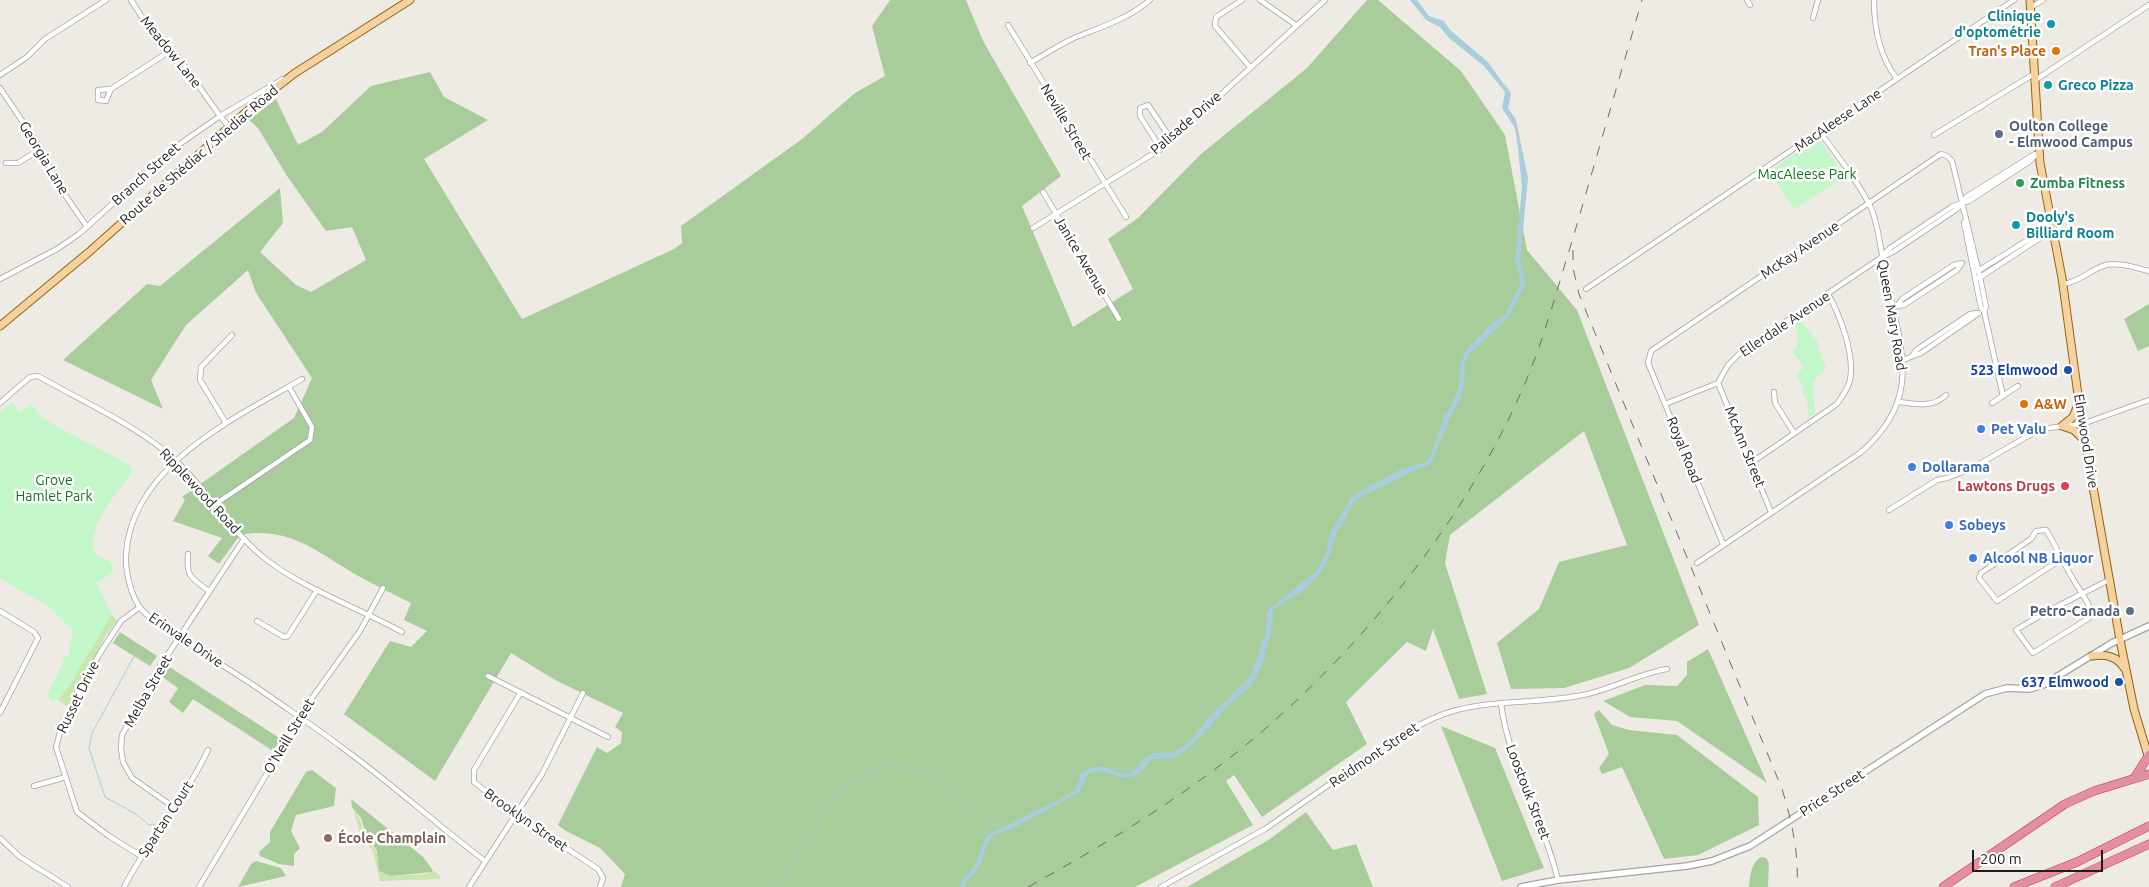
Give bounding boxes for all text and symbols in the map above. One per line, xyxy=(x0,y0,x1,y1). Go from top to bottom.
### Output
place label: Clinique d'optométrie xyxy=(1954,8,2041,40)
street label: Meadow Lane xyxy=(137,13,205,91)
marker: Clinique d'optométrie xyxy=(2045,18,2057,30)
place label: Tran's Place xyxy=(1968,43,2046,59)
marker: Tran's Place xyxy=(2050,45,2062,57)
place label: Greco Pizza xyxy=(2058,77,2134,93)
marker: Greco Pizza xyxy=(2042,79,2054,91)
street label: Neville Street xyxy=(1037,81,1095,163)
street label: Route de Shédiac / Shediac Road xyxy=(116,82,282,228)
street label: MacAleese Lane xyxy=(1791,85,1885,155)
street label: Palisade Drive xyxy=(1147,88,1225,158)
street label: Georgia Lane xyxy=(16,118,72,198)
place label: Oulton College - Elmwood Campus xyxy=(2009,118,2133,150)
marker: Oulton College - Elmwood Campus xyxy=(1993,128,2005,140)
street label: Branch Street xyxy=(108,139,184,209)
park label: MacAleese Park xyxy=(1758,166,1856,182)
place label: Zumba Fitness xyxy=(2030,175,2125,191)
marker: Zumba Fitness xyxy=(2014,177,2026,189)
place label: Dooly's Billiard Room xyxy=(2026,209,2114,242)
street label: Janice Avenue xyxy=(1051,213,1111,299)
street label: McKay Avenue xyxy=(1757,217,1843,283)
marker: Dooly's Billiard Room xyxy=(2010,219,2022,231)
street label: Queen Mary Road xyxy=(1874,258,1910,372)
street label: Ellerdale Avenue xyxy=(1737,288,1833,360)
place label: 523 Elmwood xyxy=(1970,362,2058,378)
marker: 523 Elmwood xyxy=(2062,364,2074,376)
street label: Elmwood Drive xyxy=(2070,393,2102,489)
place label: A&W xyxy=(2034,396,2067,412)
marker: A&W xyxy=(2018,398,2030,410)
street label: McAnn Street xyxy=(1721,404,1769,490)
street label: Royal Road xyxy=(1663,414,1705,486)
place label: Pet Valu xyxy=(1991,421,2046,437)
marker: Pet Valu xyxy=(1975,423,1987,435)
street label: Ripplewood Road xyxy=(156,445,244,537)
place label: Dollarama xyxy=(1922,459,1990,475)
marker: Dollarama xyxy=(1906,461,1918,473)
park label: Grove Hamlet Park xyxy=(16,472,92,504)
place label: Lawtons Drugs xyxy=(1957,478,2055,494)
marker: Lawtons Drugs xyxy=(2059,480,2071,492)
place label: Sobeys xyxy=(1959,517,2006,533)
marker: Sobeys xyxy=(1943,519,1955,531)
place label: Alcool NB Liquor xyxy=(1983,550,2093,566)
marker: Alcool NB Liquor xyxy=(1967,552,1979,564)
place label: Petro-Canada xyxy=(2030,603,2120,619)
marker: Petro-Canada xyxy=(2124,605,2136,617)
street label: Erinvale Drive xyxy=(146,609,226,671)
street label: Melba Street xyxy=(120,652,176,730)
street label: Russet Drive xyxy=(53,658,103,736)
place label: 637 Elmwood xyxy=(2021,674,2109,690)
marker: 637 Elmwood xyxy=(2113,676,2125,688)
street label: O'Neill Street xyxy=(260,695,318,777)
street label: Reidmont Street xyxy=(1326,719,1422,791)
street label: Loostouk Street xyxy=(1502,742,1554,842)
street label: Price Street xyxy=(1797,766,1867,820)
street label: Spartan Court xyxy=(135,778,197,860)
street label: Brooklyn Street xyxy=(481,785,571,855)
place label: École Champlain xyxy=(338,830,446,846)
marker: École Champlain xyxy=(322,832,334,844)
scale bar xyxy=(1974,840,2105,872)
text: 200 m xyxy=(1980,850,2022,867)

